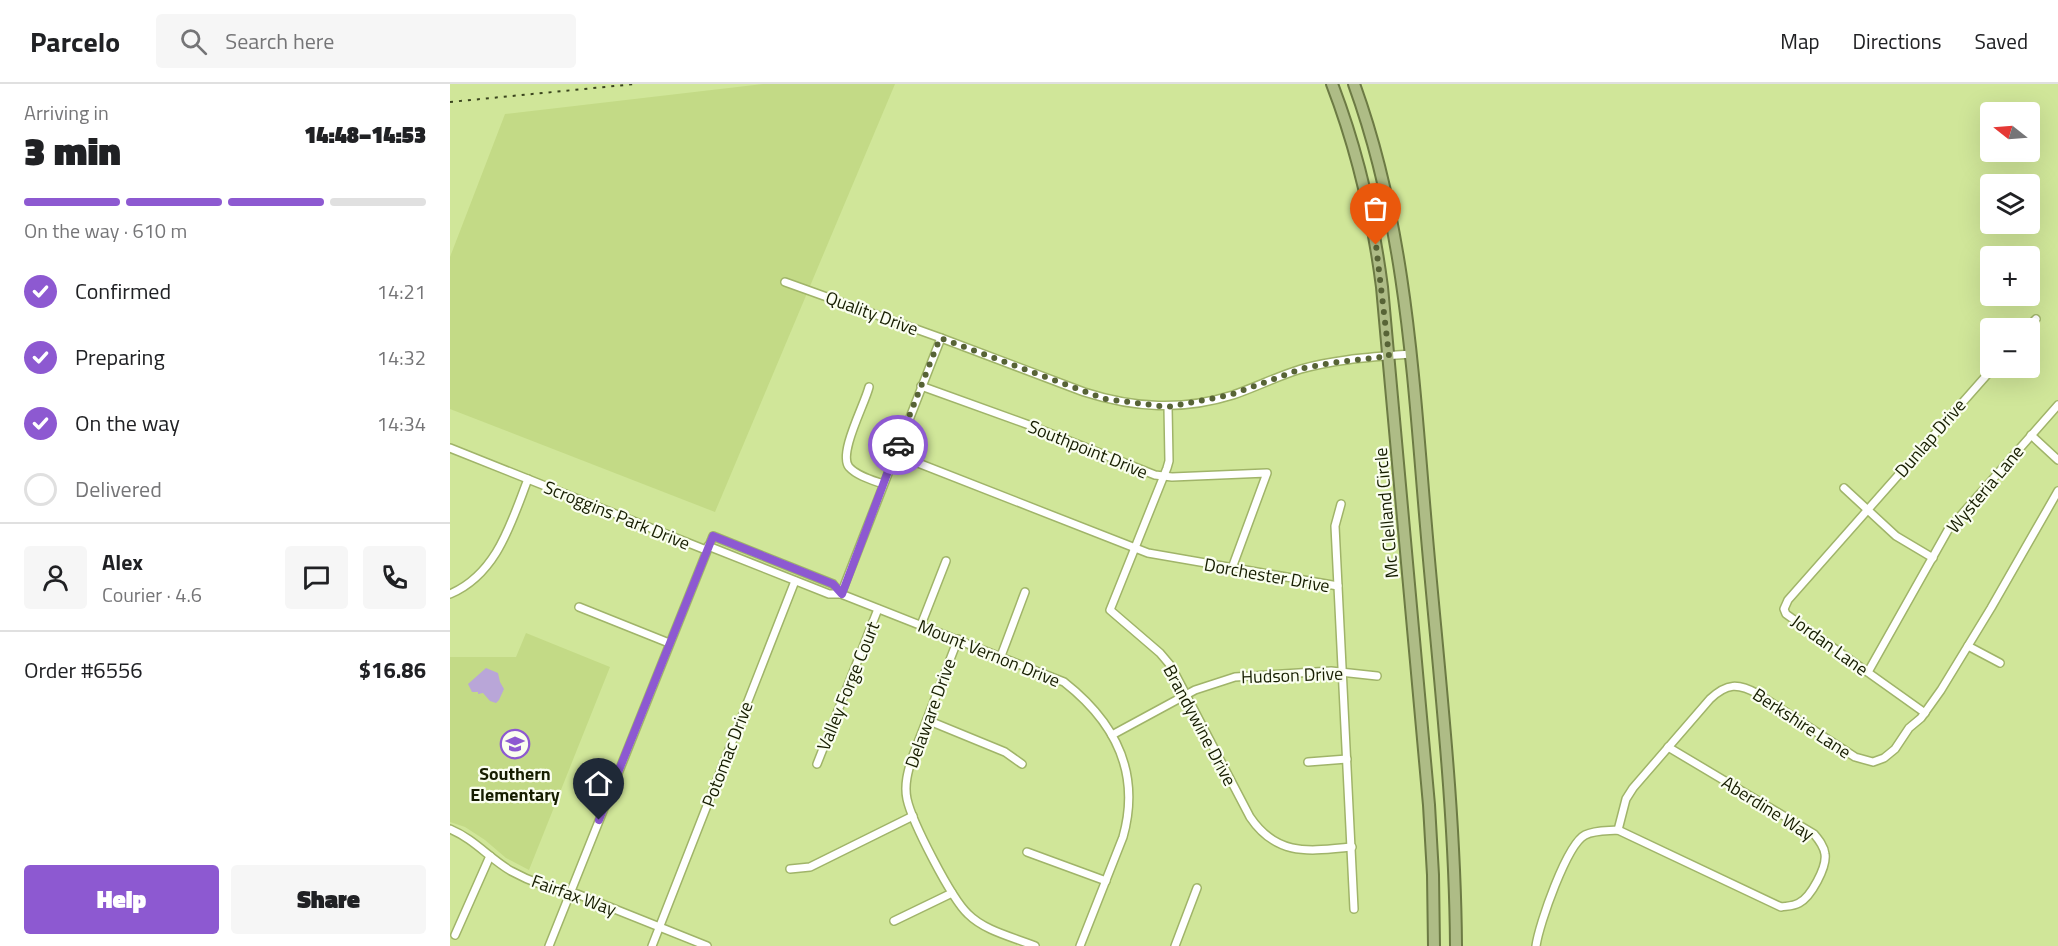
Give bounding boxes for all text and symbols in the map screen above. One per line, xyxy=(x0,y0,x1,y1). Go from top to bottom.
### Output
search box xyxy=(156,14,576,68)
text: Parcelo xyxy=(30,20,120,63)
text: Search here xyxy=(225,24,334,58)
icon: search xyxy=(177,25,210,58)
text: Map xyxy=(1780,25,1820,57)
text: Directions xyxy=(1853,25,1942,57)
text: Saved xyxy=(1975,25,2028,57)
text: Arriving in xyxy=(24,97,109,128)
north arrow xyxy=(1980,102,2040,162)
map controls xyxy=(1980,102,2040,378)
text: 14:48–14:53 xyxy=(304,118,426,152)
text: 3 min xyxy=(24,121,121,180)
button: layers xyxy=(1980,174,2040,234)
pin xyxy=(1350,183,1401,245)
icon: bag xyxy=(1359,192,1392,225)
text: On the way · 610 m xyxy=(24,215,187,246)
button: + xyxy=(1980,246,2040,306)
text: Confirmed xyxy=(75,274,171,308)
icon: check xyxy=(24,275,57,308)
text: 14:21 xyxy=(377,276,426,307)
street label: Quality Drive xyxy=(822,284,922,342)
button: − xyxy=(1980,318,2040,378)
text: Preparing xyxy=(75,340,165,374)
icon: check xyxy=(24,341,57,374)
text: 14:32 xyxy=(377,342,426,373)
street label: Dunlap Drive xyxy=(1888,393,1972,483)
text: On the way xyxy=(75,406,180,440)
icon: check xyxy=(24,407,57,440)
text: 14:34 xyxy=(377,408,426,439)
street label: Southpoint Drive xyxy=(1024,413,1152,485)
courier xyxy=(868,415,928,475)
icon: car xyxy=(882,429,915,462)
street label: Wysteria Lane xyxy=(1940,439,2030,539)
street label: Mc Clelland Circle xyxy=(1367,446,1405,580)
text: Delivered xyxy=(75,472,162,506)
street label: Scroggins Park Drive xyxy=(540,473,694,557)
text: Alex xyxy=(102,545,143,579)
button: person xyxy=(24,546,87,609)
button: chat xyxy=(285,546,348,609)
button: phone xyxy=(363,546,426,609)
street label: Dorchester Drive xyxy=(1202,551,1332,599)
text: Courier · 4.6 xyxy=(102,579,202,610)
street label: Jordan Lane xyxy=(1786,608,1874,682)
street label: Mount Vernon Drive xyxy=(914,612,1064,694)
street label: Valley Forge Court xyxy=(810,617,886,755)
text: Order #6556 xyxy=(24,653,143,687)
text: $16.86 xyxy=(359,653,426,687)
street label: Delaware Drive xyxy=(898,654,962,772)
street label: Brandywine Drive xyxy=(1157,660,1243,790)
street label: Hudson Drive xyxy=(1241,660,1343,690)
street label: Berkshire Lane xyxy=(1747,681,1857,765)
street label: Potomac Drive xyxy=(694,697,760,811)
school or university icon: Southern Elementary xyxy=(499,728,531,760)
pin xyxy=(573,758,624,820)
place label: Southern Elementary xyxy=(470,760,560,808)
icon: home xyxy=(582,767,615,800)
street label: Aberdine Way xyxy=(1716,769,1820,847)
button: Help xyxy=(24,865,219,934)
button: Share xyxy=(231,865,426,934)
street label: Fairfax Way xyxy=(528,867,620,923)

